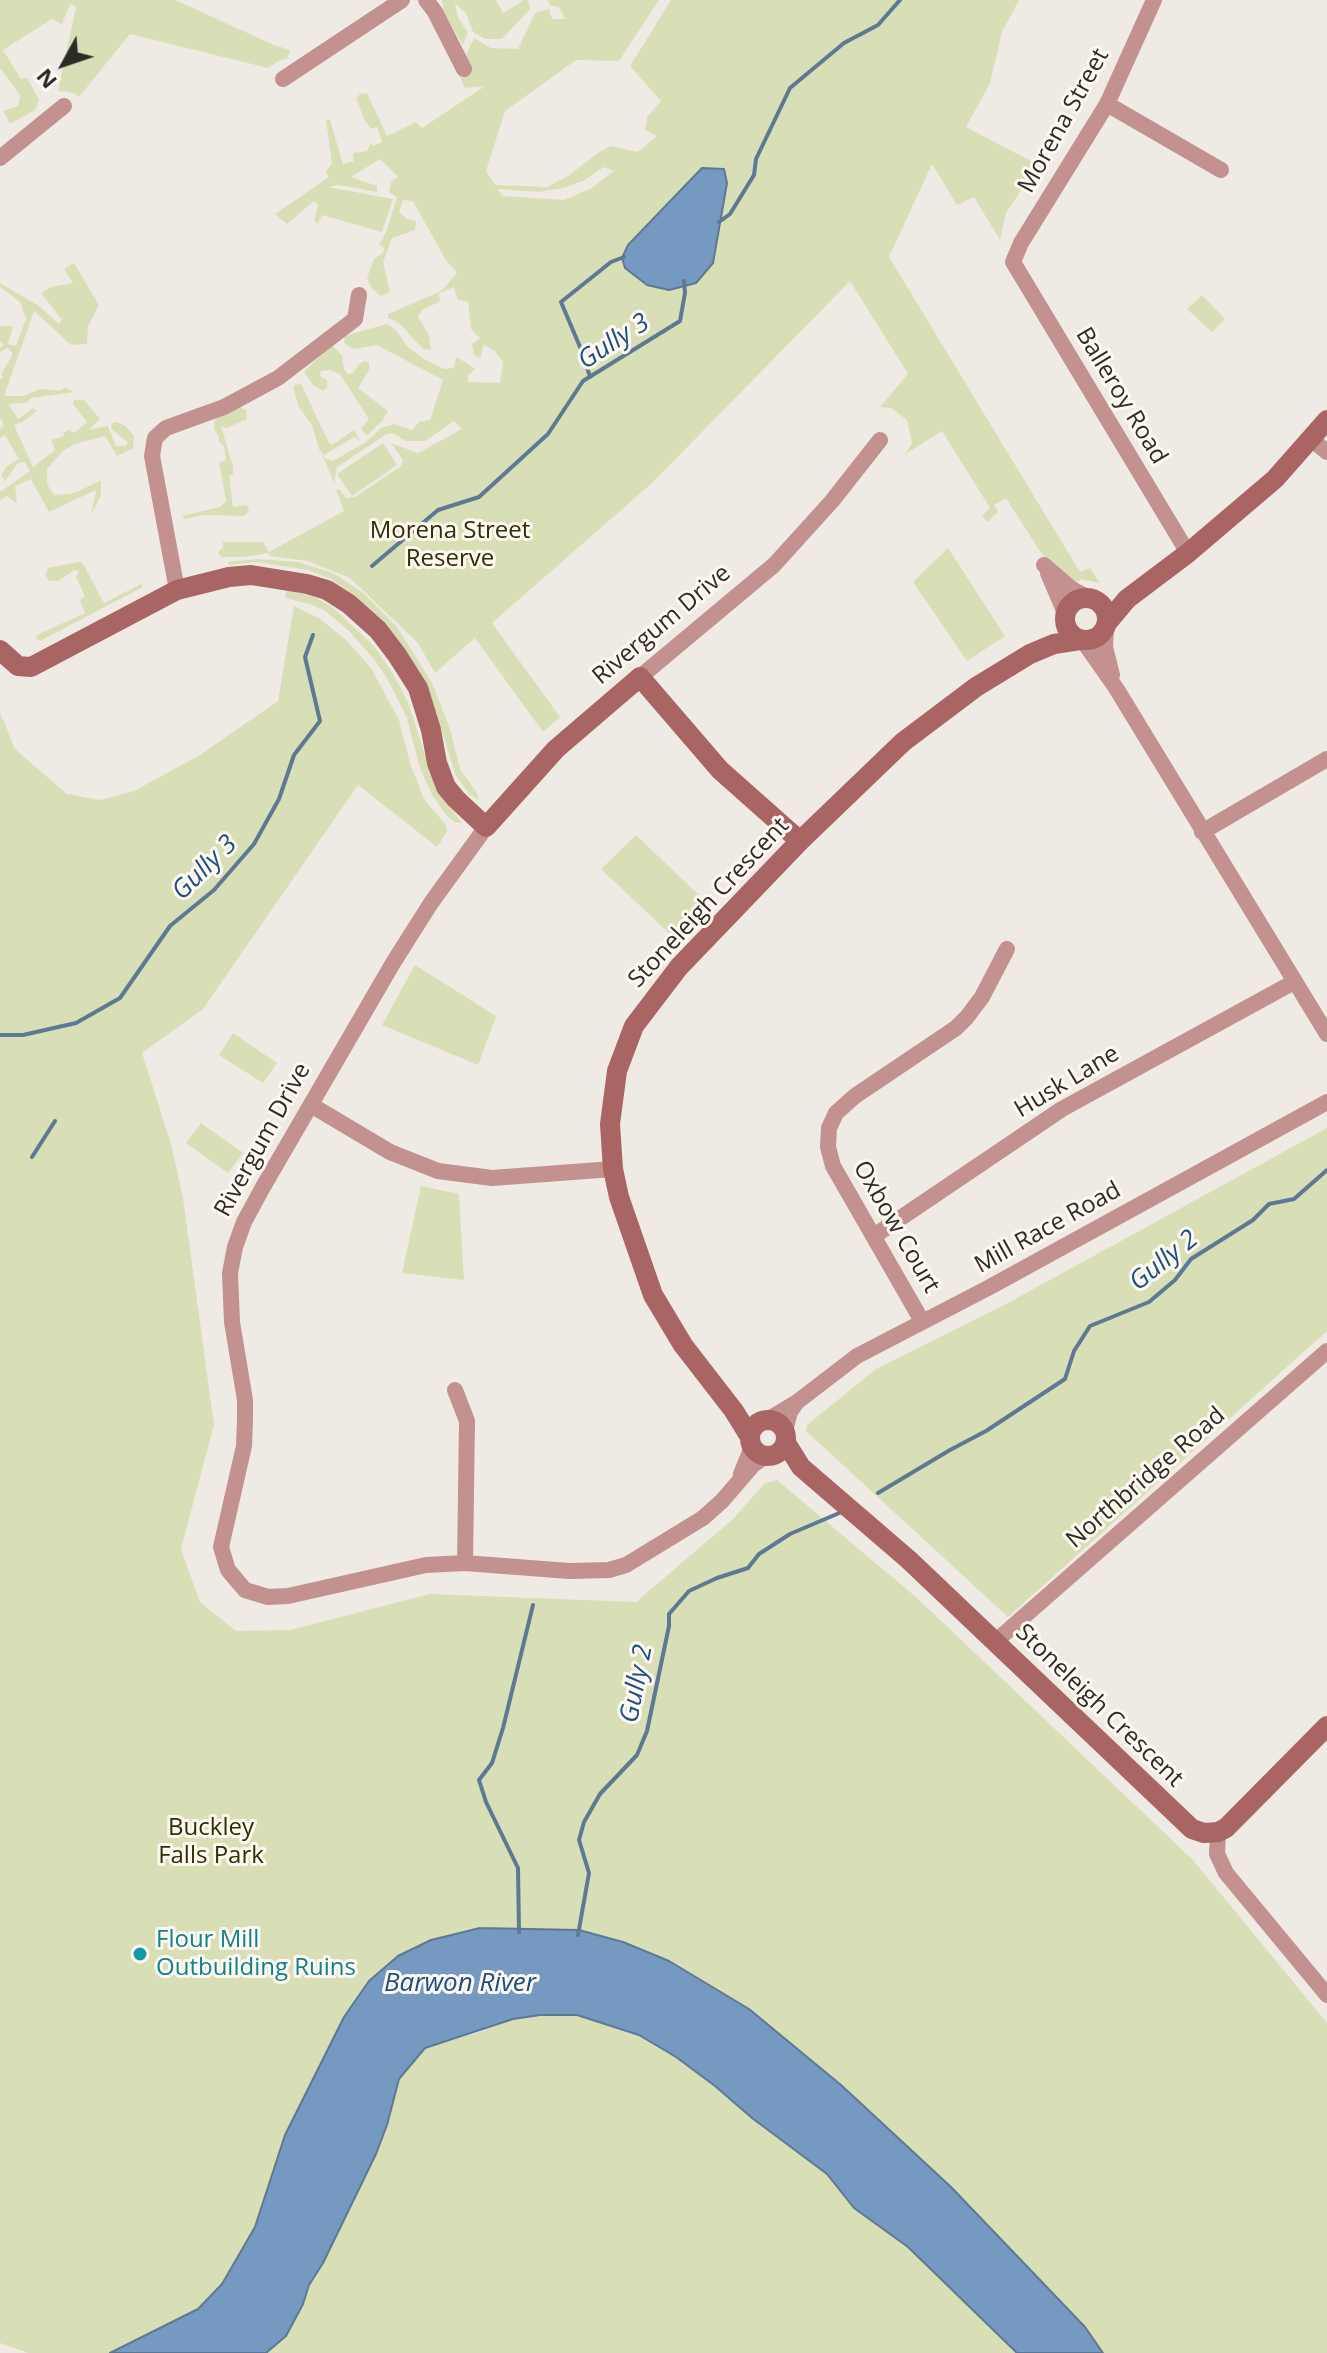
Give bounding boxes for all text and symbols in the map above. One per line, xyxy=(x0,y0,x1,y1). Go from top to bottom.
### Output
north arrow xyxy=(24,24,104,104)
street label: Morena Street xyxy=(1012,44,1116,198)
text: N xyxy=(28,63,63,96)
water label: Gully 3 xyxy=(572,307,656,377)
street label: Balleroy Road xyxy=(1069,322,1173,470)
park label: Morena Street Reserve xyxy=(370,517,530,573)
street label: Rivergum Drive xyxy=(587,559,737,691)
street label: Stoneleigh Crescent xyxy=(623,812,795,994)
water label: Gully 3 xyxy=(166,829,244,907)
street label: Husk Lane xyxy=(1010,1040,1124,1124)
street label: Rivergum Drive xyxy=(209,1058,317,1222)
street label: Oxbow Court xyxy=(847,1156,945,1298)
street label: Mill Race Road xyxy=(970,1176,1126,1280)
water label: Gully 2 xyxy=(1124,1224,1204,1298)
street label: Northbridge Road xyxy=(1061,1401,1231,1555)
street label: Stoneleigh Crescent xyxy=(1009,1619,1189,1793)
water label: Gully 2 xyxy=(614,1642,660,1726)
park label: Buckley Falls Park xyxy=(158,1814,264,1870)
place label: Flour Mill Outbuilding Ruins xyxy=(156,1926,356,1982)
marker: Flour Mill Outbuilding Ruins xyxy=(131,1945,149,1963)
water label: Barwon River xyxy=(384,1968,536,2000)

